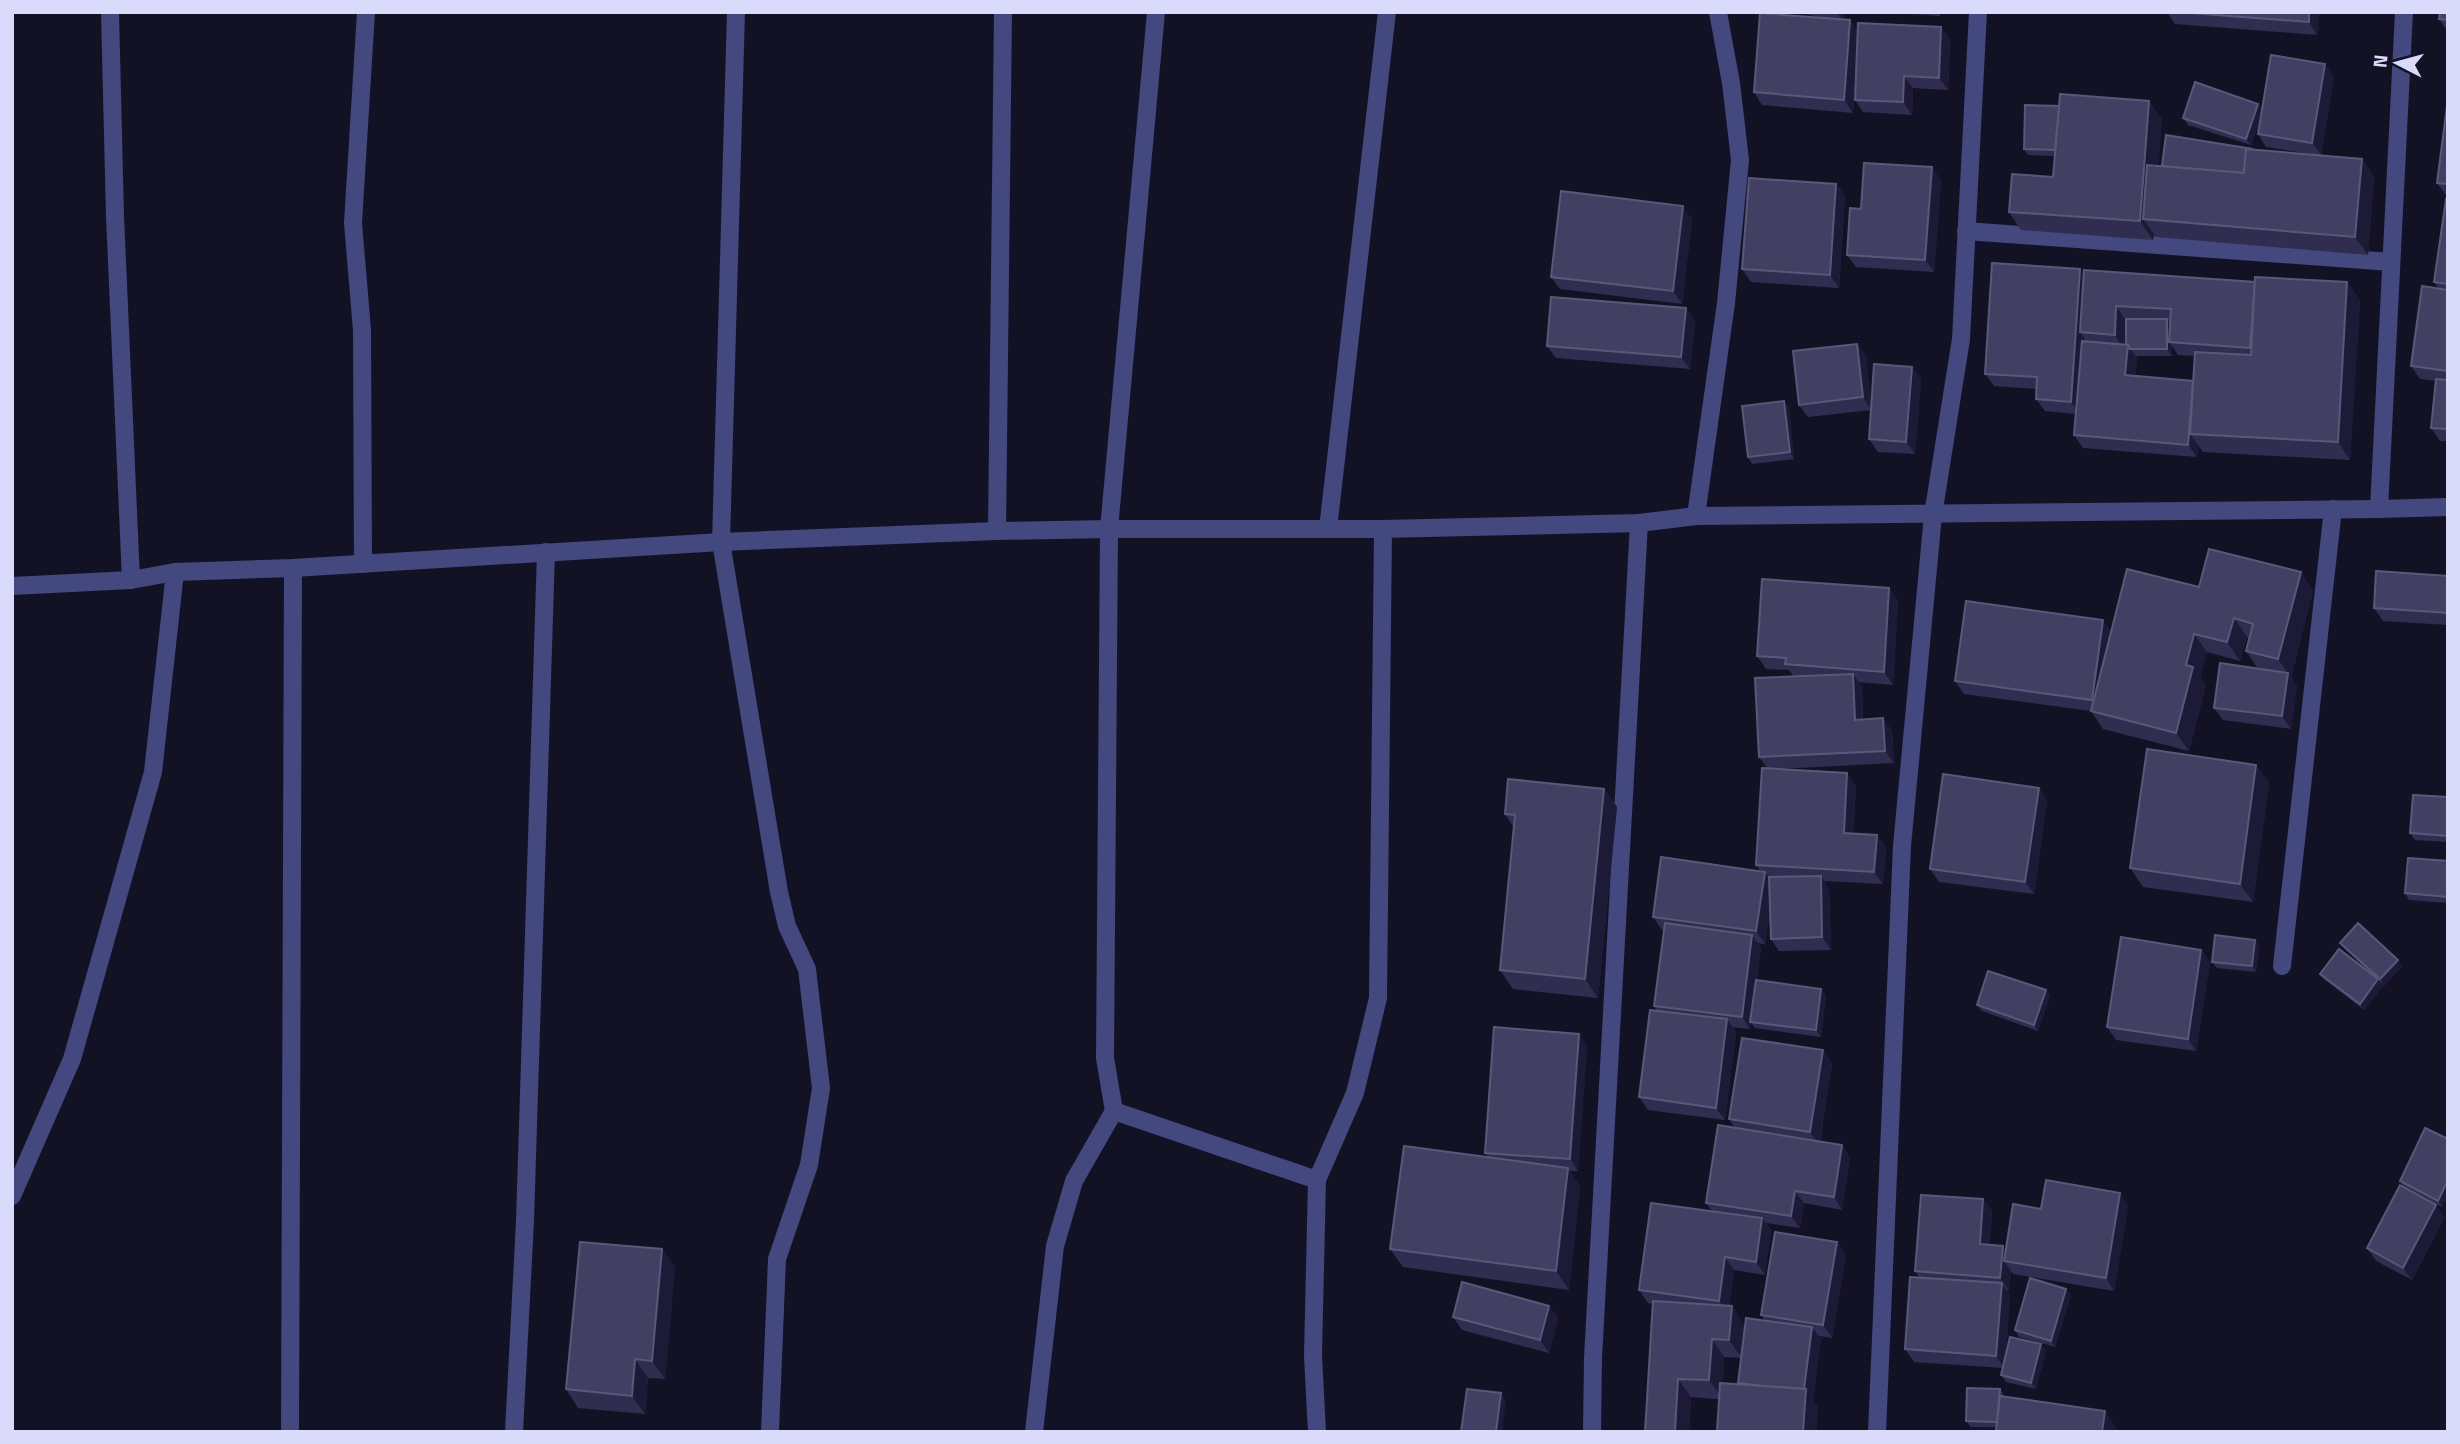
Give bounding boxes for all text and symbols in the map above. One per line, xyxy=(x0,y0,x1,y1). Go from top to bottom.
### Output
north arrow xyxy=(2362,28,2432,98)
text: N xyxy=(2364,53,2395,69)

